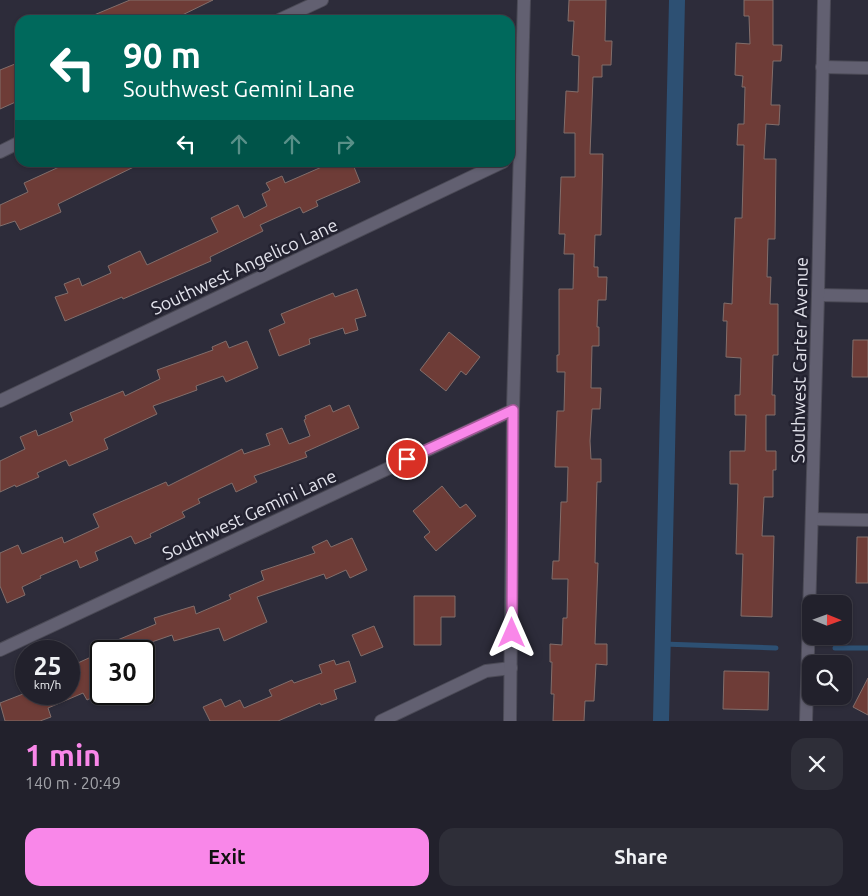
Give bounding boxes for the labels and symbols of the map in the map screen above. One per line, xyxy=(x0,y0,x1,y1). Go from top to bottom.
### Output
street label: Southwest Angelico Lane xyxy=(148,214,340,318)
street label: Southwest Carter Avenue xyxy=(787,257,811,463)
pin xyxy=(386,438,428,480)
street label: Southwest Gemini Lane xyxy=(159,465,339,563)
north arrow xyxy=(802,595,852,645)
position arrow xyxy=(485,606,537,658)
speed limit sign: 30 xyxy=(90,640,155,705)

